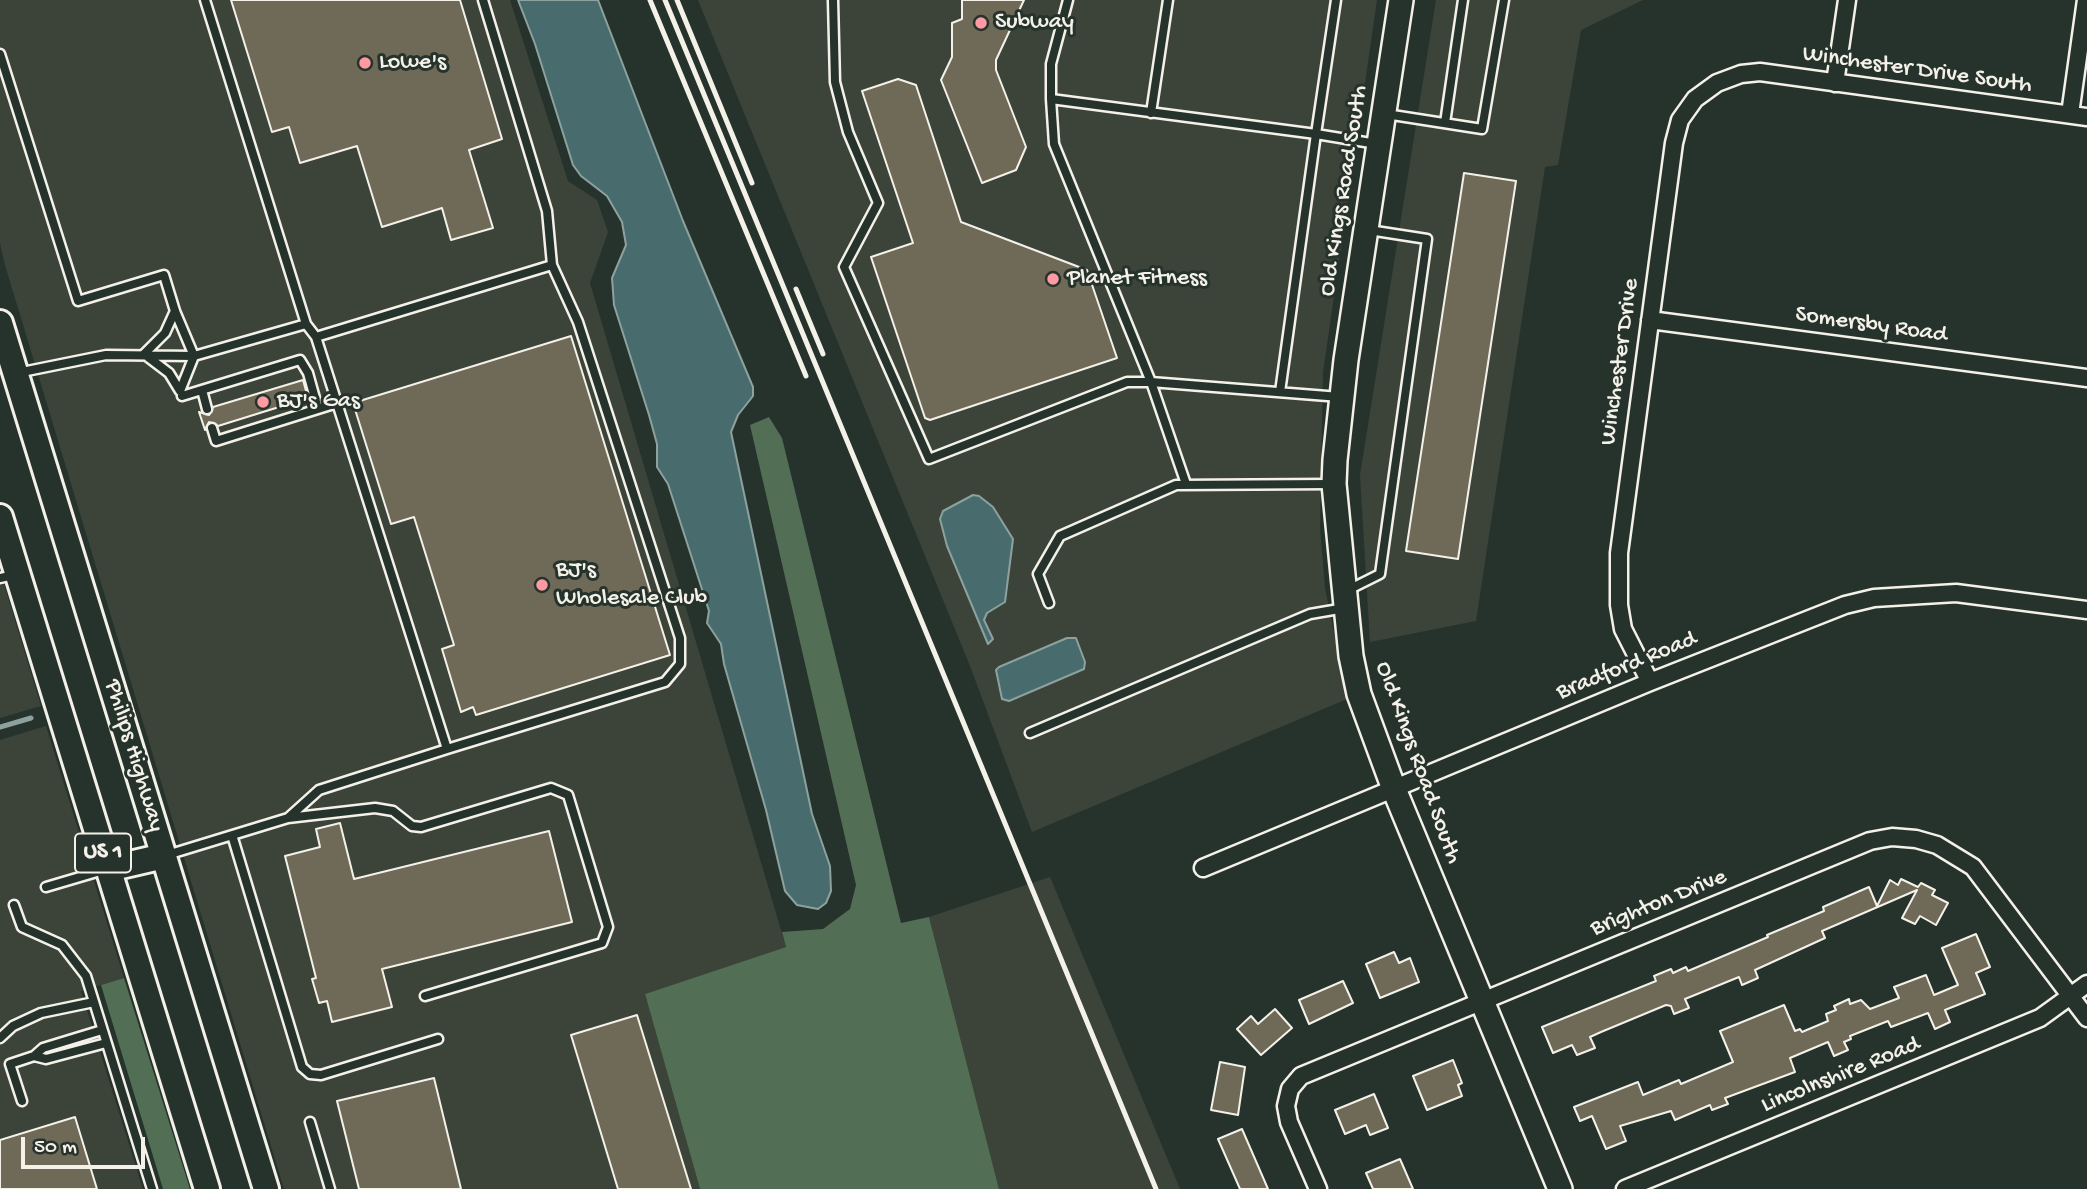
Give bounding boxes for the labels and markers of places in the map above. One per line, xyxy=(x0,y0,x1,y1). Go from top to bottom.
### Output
place label: Subway xyxy=(995,9,1074,37)
marker: Subway xyxy=(973,15,989,31)
place label: Lowe's xyxy=(379,49,446,77)
marker: Lowe's xyxy=(357,55,373,71)
place label: Planet Fitness xyxy=(1067,265,1207,293)
marker: Planet Fitness xyxy=(1045,271,1061,287)
place label: BJ's Gas xyxy=(277,388,360,416)
marker: BJ's Gas xyxy=(255,394,271,410)
place label: BJ's Wholesale Club xyxy=(556,557,707,613)
marker: BJ's Wholesale Club xyxy=(534,577,550,593)

